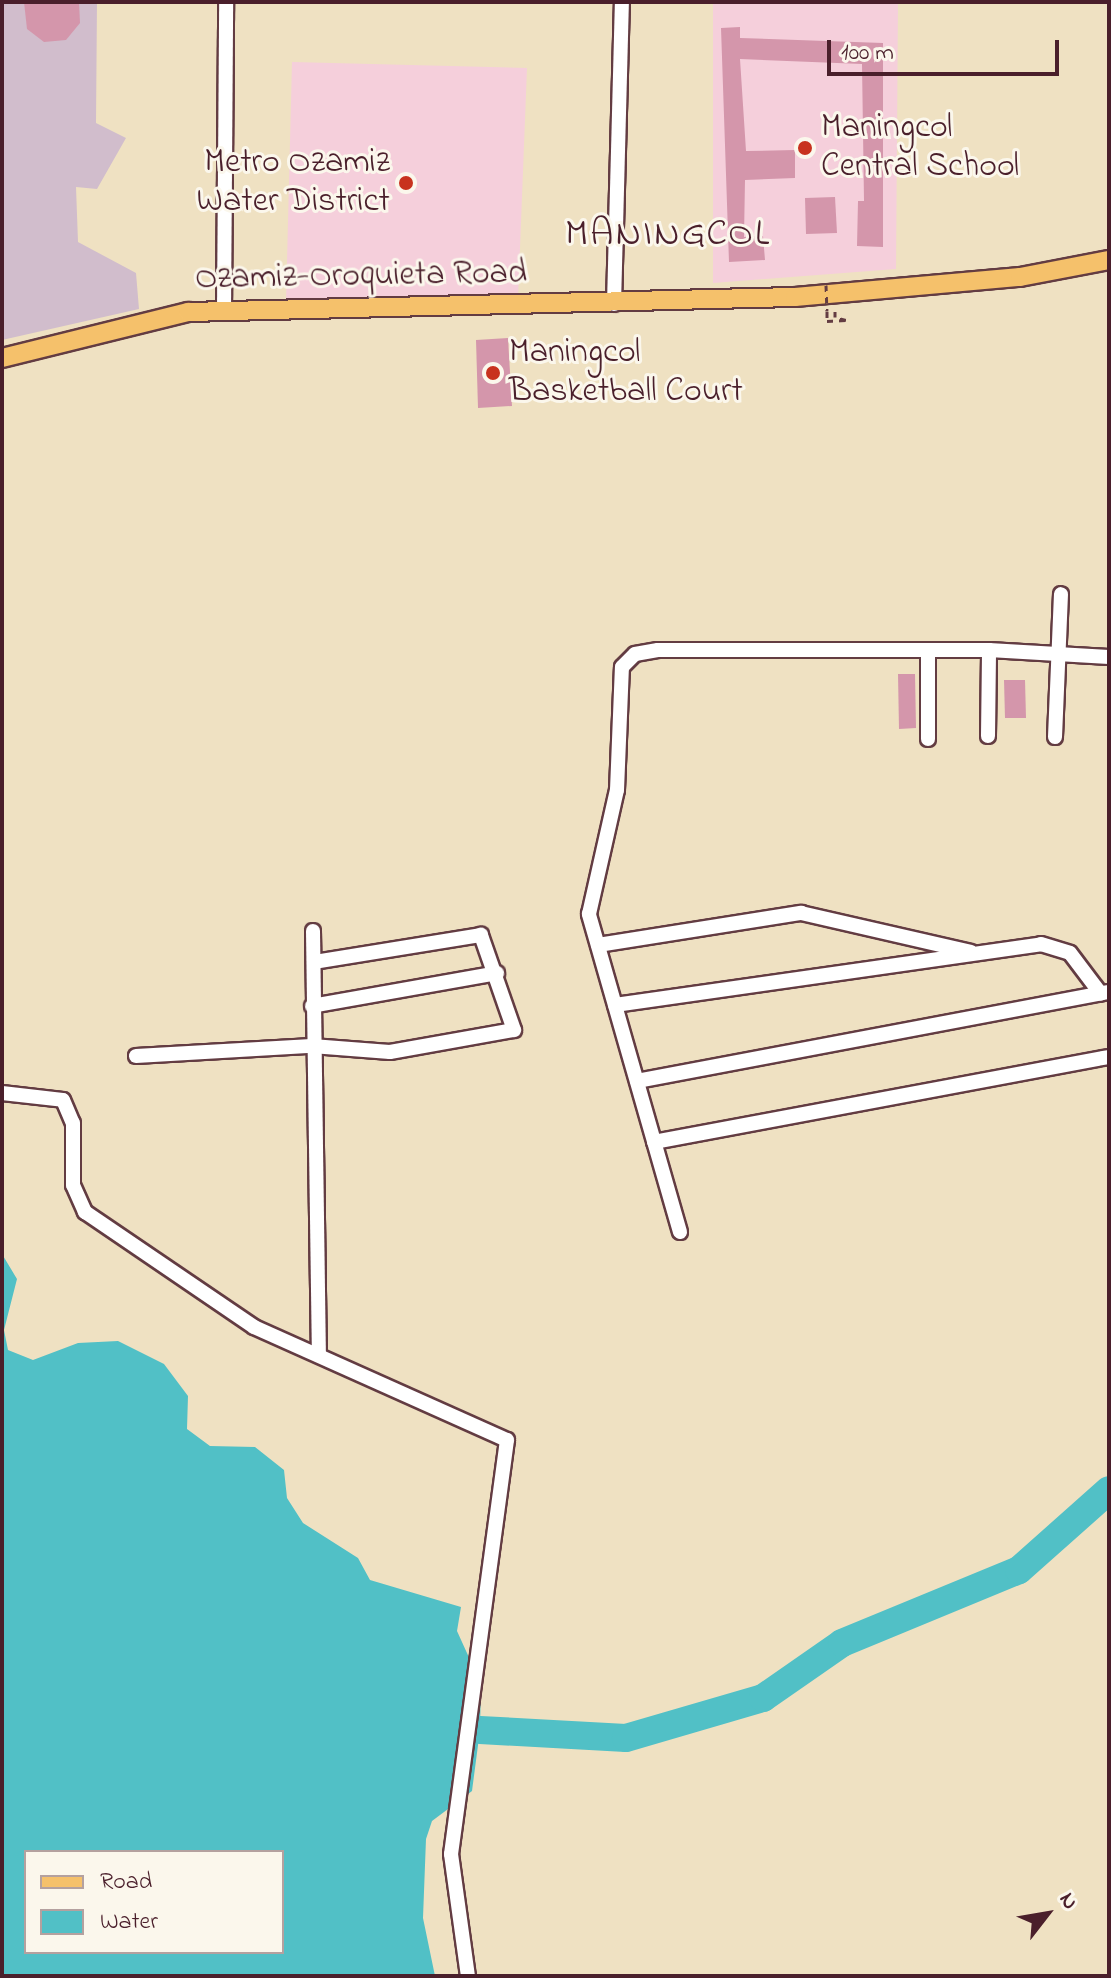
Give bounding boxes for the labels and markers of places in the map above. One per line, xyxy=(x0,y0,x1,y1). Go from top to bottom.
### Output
place label: Maningcol Central School xyxy=(821,108,1019,188)
marker: Maningcol Central School xyxy=(796,139,814,157)
place label: Metro Ozamiz Water District xyxy=(197,143,390,222)
marker: Metro Ozamiz Water District xyxy=(397,174,415,192)
place label: Maningcol Basketball Court xyxy=(509,333,743,412)
marker: Maningcol Basketball Court xyxy=(484,364,502,382)

